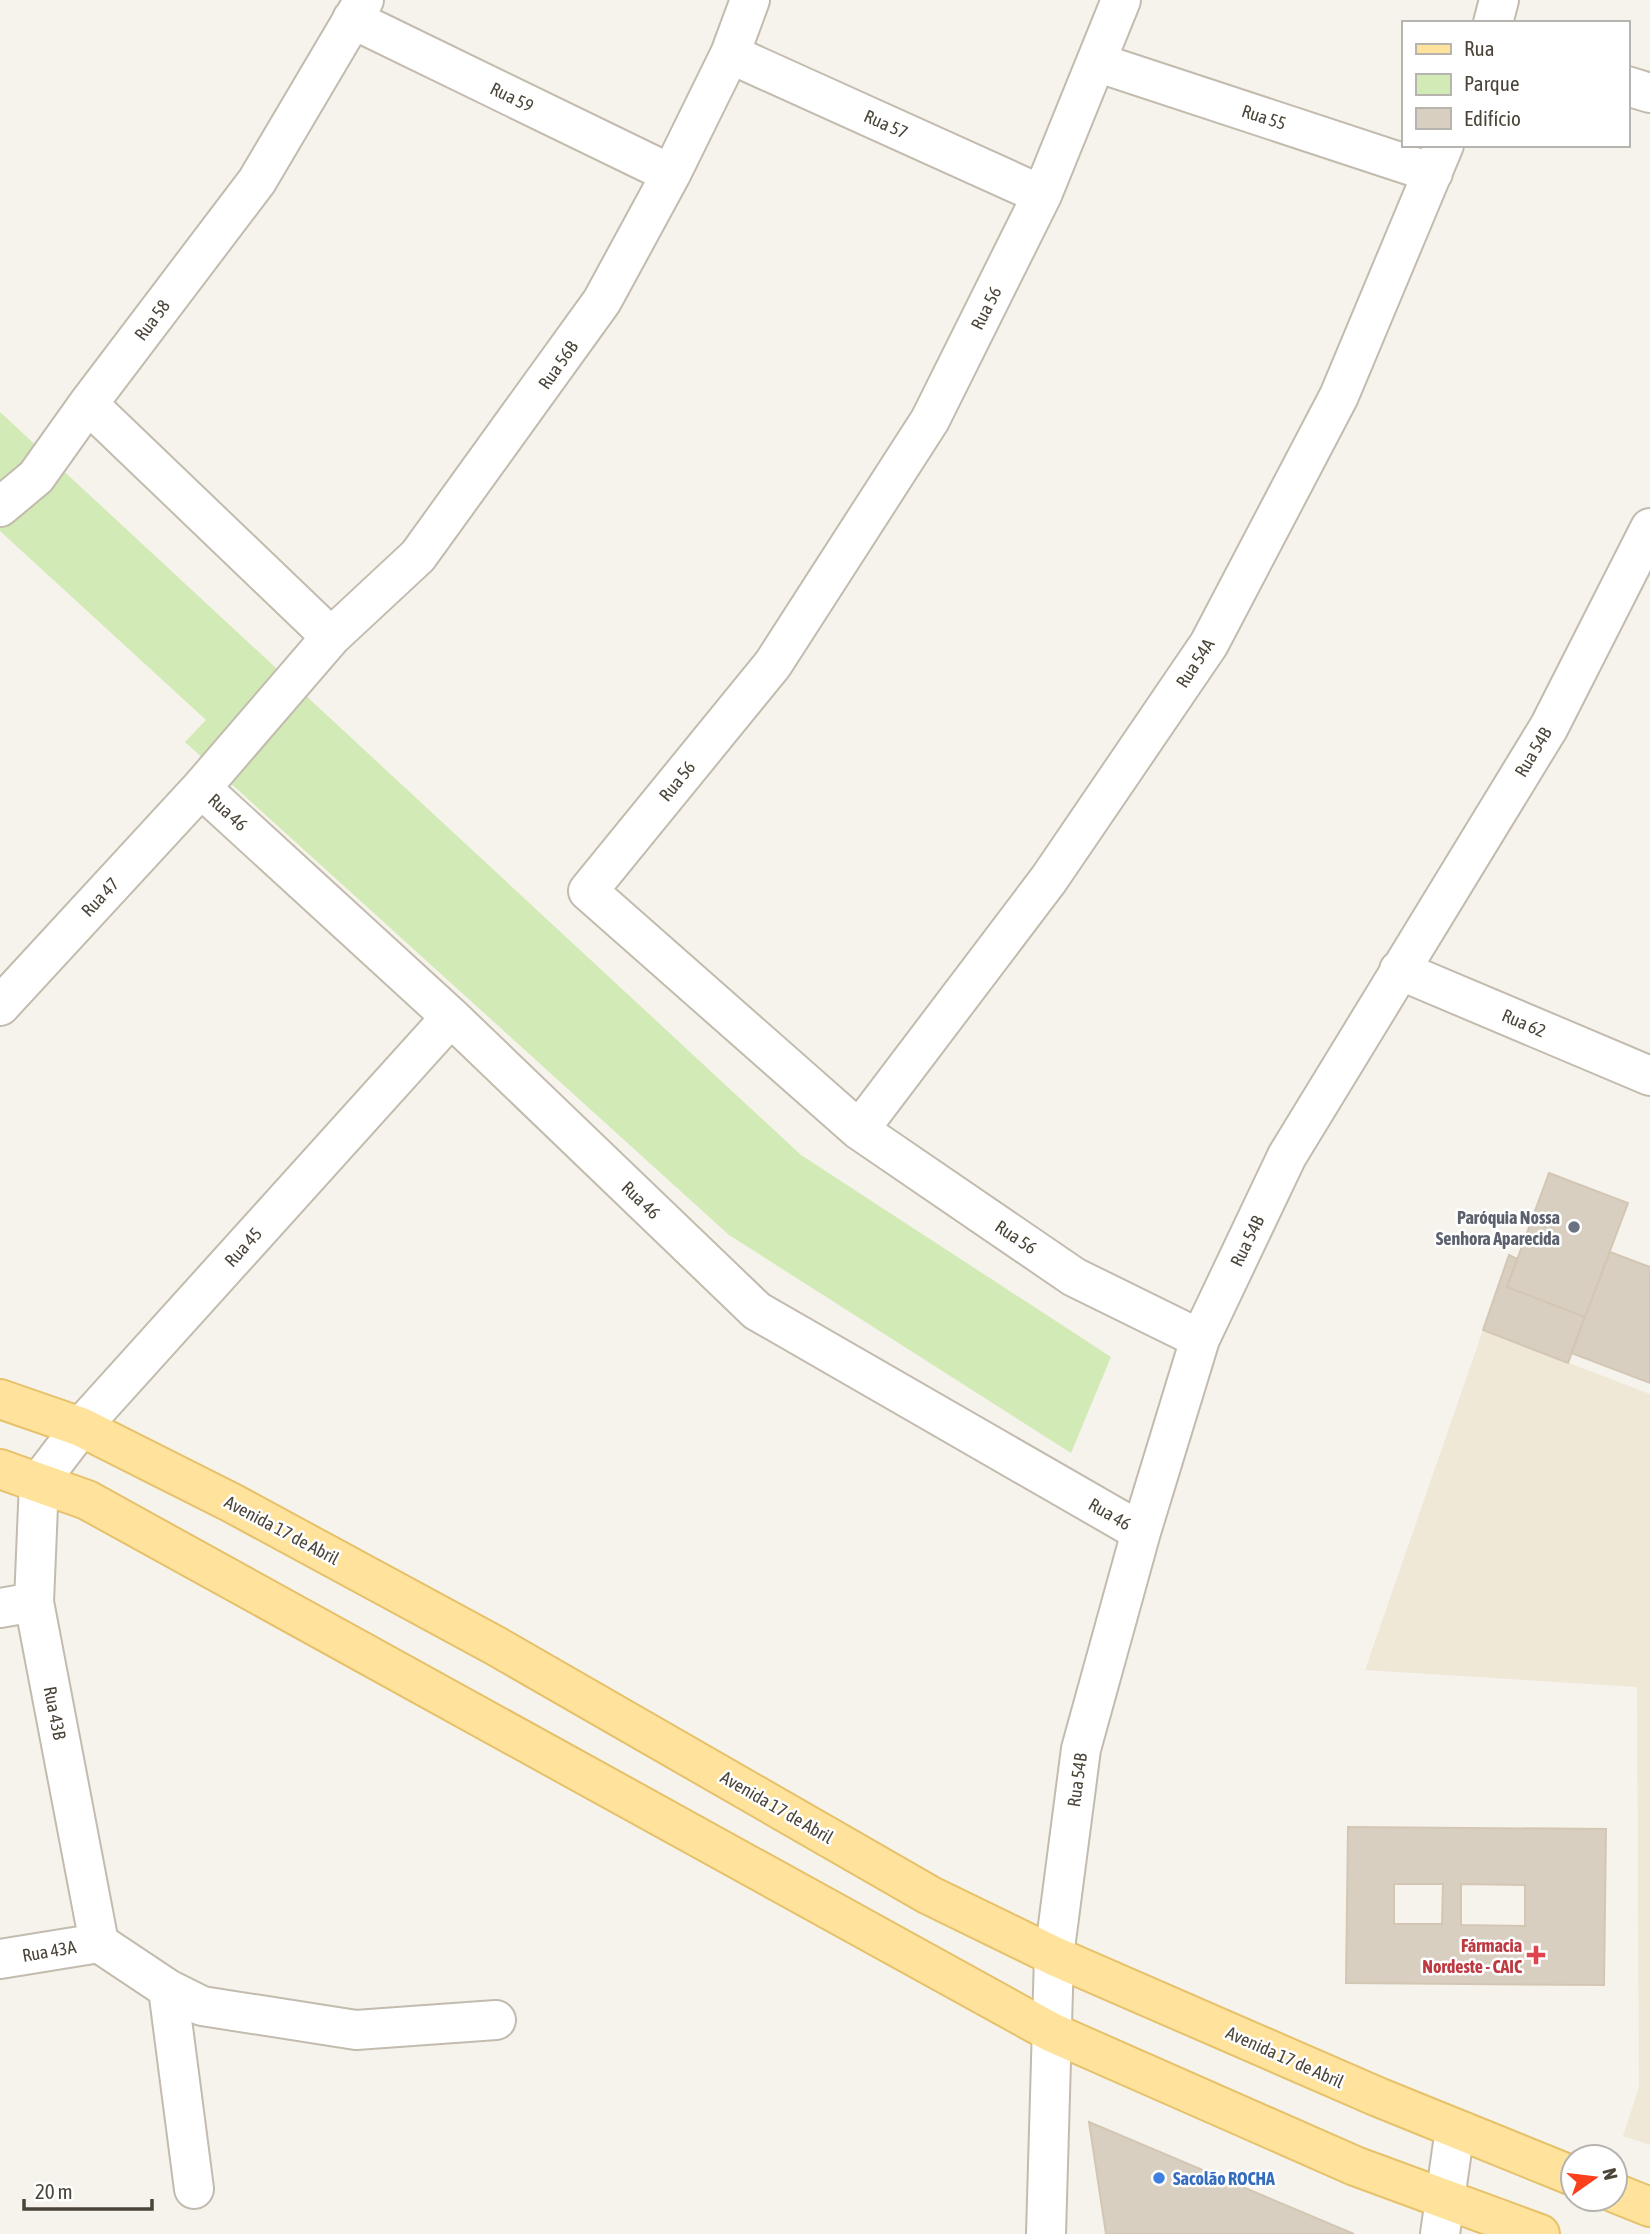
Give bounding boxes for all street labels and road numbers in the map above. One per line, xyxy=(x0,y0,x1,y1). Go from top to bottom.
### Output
street label: Rua 59 xyxy=(487,78,537,116)
street label: Rua 55 xyxy=(1239,100,1289,134)
street label: Rua 57 xyxy=(861,105,911,143)
street label: Rua 56 xyxy=(966,283,1006,333)
street label: Rua 58 xyxy=(130,296,174,344)
street label: Rua 56B xyxy=(534,336,582,393)
street label: Rua 54A xyxy=(1171,634,1219,691)
street label: Rua 54B xyxy=(1510,723,1556,781)
street label: Rua 56 xyxy=(655,757,699,805)
street label: Rua 46 xyxy=(204,789,252,835)
street label: Rua 47 xyxy=(77,873,123,921)
street label: Rua 62 xyxy=(1499,1004,1549,1042)
street label: Rua 46 xyxy=(617,1177,665,1223)
street label: Rua 54B xyxy=(1226,1212,1268,1270)
street label: Rua 56 xyxy=(991,1216,1041,1258)
street label: Rua 45 xyxy=(220,1223,266,1271)
street label: Avenida 17 de Abril xyxy=(221,1491,343,1569)
street label: Rua 46 xyxy=(1085,1494,1135,1534)
street label: Rua 43B xyxy=(40,1685,71,1742)
street label: Rua 54B xyxy=(1063,1751,1091,1808)
street label: Avenida 17 de Abril xyxy=(717,1766,837,1848)
street label: Rua 43A xyxy=(20,1936,78,1966)
street label: Avenida 17 de Abril xyxy=(1223,2022,1347,2092)

